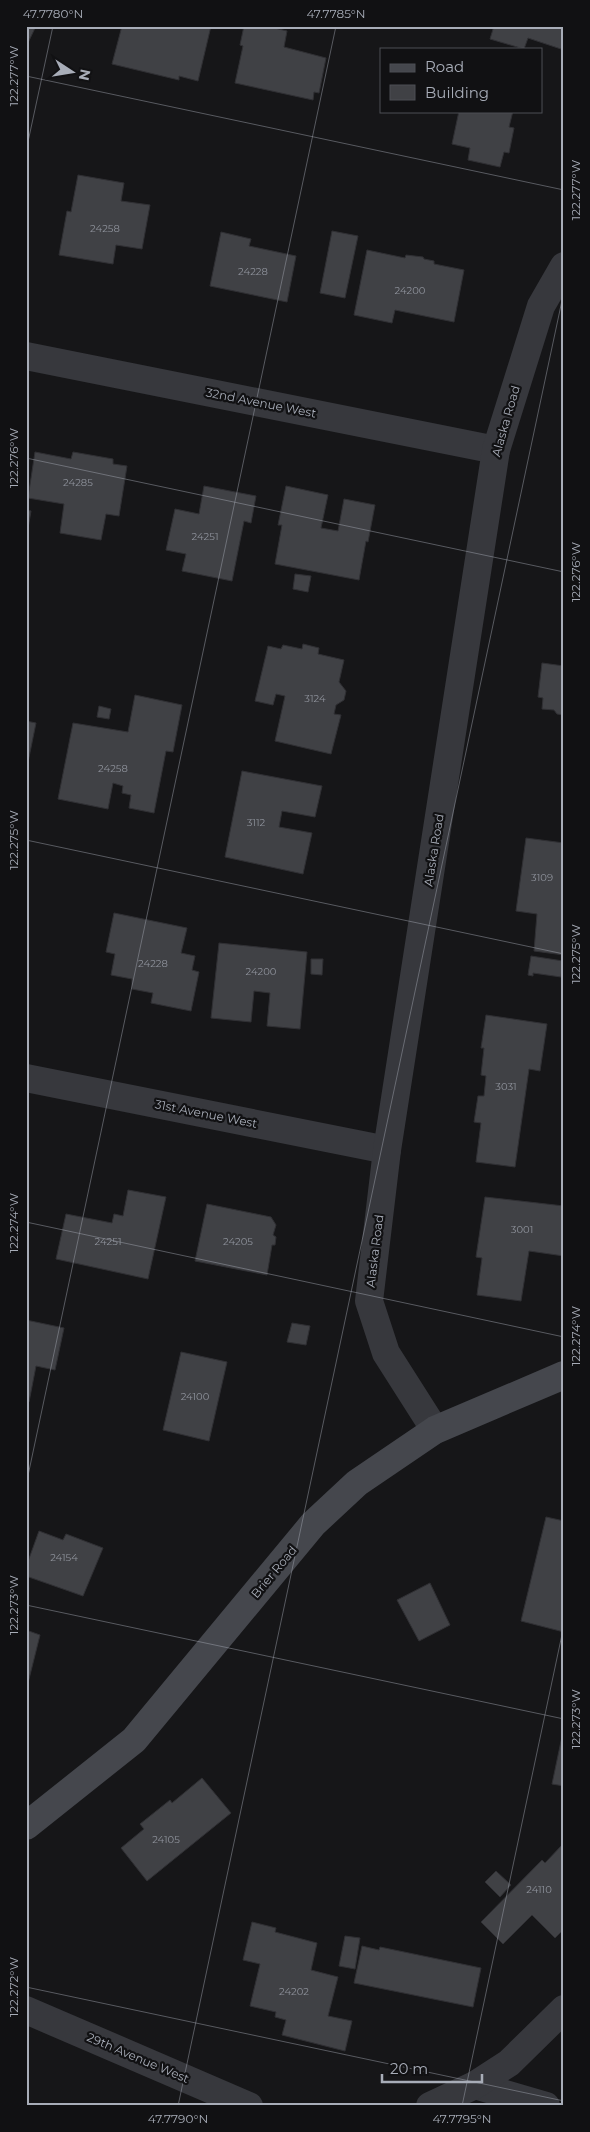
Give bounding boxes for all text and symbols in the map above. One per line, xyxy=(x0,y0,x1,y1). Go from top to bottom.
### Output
text: 47.7780°N xyxy=(23,6,83,21)
text: 47.7785°N xyxy=(306,6,366,21)
text: 122.277°W xyxy=(6,46,21,106)
north arrow xyxy=(48,48,98,98)
legend xyxy=(380,48,542,112)
text: Road xyxy=(425,57,464,76)
text: N xyxy=(75,67,95,82)
text: Building xyxy=(425,83,489,102)
text: 122.277°W xyxy=(568,160,583,220)
house number: 24258 xyxy=(90,222,120,235)
house number: 24228 xyxy=(238,265,268,278)
house number: 24200 xyxy=(395,284,426,297)
street label: Alaska Road xyxy=(488,383,523,458)
street label: 32nd Avenue West xyxy=(205,384,318,421)
text: 122.276°W xyxy=(6,428,21,488)
house number: 24285 xyxy=(63,476,93,489)
house number: 24251 xyxy=(192,530,219,543)
text: 122.276°W xyxy=(568,542,583,602)
house number: 3124 xyxy=(304,692,326,705)
house number: 24258 xyxy=(98,762,128,775)
text: 122.275°W xyxy=(6,810,21,870)
street label: Alaska Road xyxy=(420,812,447,887)
house number: 3112 xyxy=(247,816,266,829)
house number: 3109 xyxy=(531,871,553,884)
text: 122.275°W xyxy=(568,924,583,984)
house number: 24228 xyxy=(138,957,168,970)
house number: 24200 xyxy=(246,965,277,978)
house number: 3031 xyxy=(495,1080,517,1093)
street label: 31st Avenue West xyxy=(154,1096,259,1131)
text: 122.274°W xyxy=(6,1193,21,1253)
street label: Alaska Road xyxy=(363,1214,386,1288)
house number: 3001 xyxy=(511,1223,533,1236)
house number: 24251 xyxy=(95,1235,122,1248)
house number: 24205 xyxy=(223,1235,253,1248)
text: 122.274°W xyxy=(568,1306,583,1366)
house number: 24100 xyxy=(181,1390,210,1403)
street label: Brier Road xyxy=(247,1543,300,1601)
house number: 24154 xyxy=(50,1551,78,1564)
text: 122.273°W xyxy=(6,1575,21,1635)
text: 122.273°W xyxy=(568,1689,583,1749)
house number: 24105 xyxy=(152,1833,180,1846)
house number: 24110 xyxy=(526,1883,552,1896)
text: 122.272°W xyxy=(6,1957,21,2017)
house number: 24202 xyxy=(279,1985,309,1998)
street label: 29th Avenue West xyxy=(85,2029,192,2086)
scale bar xyxy=(382,2052,482,2084)
text: 20 m xyxy=(390,2059,428,2078)
text: 47.7790°N xyxy=(148,2111,208,2126)
text: 47.7795°N xyxy=(432,2111,492,2126)

